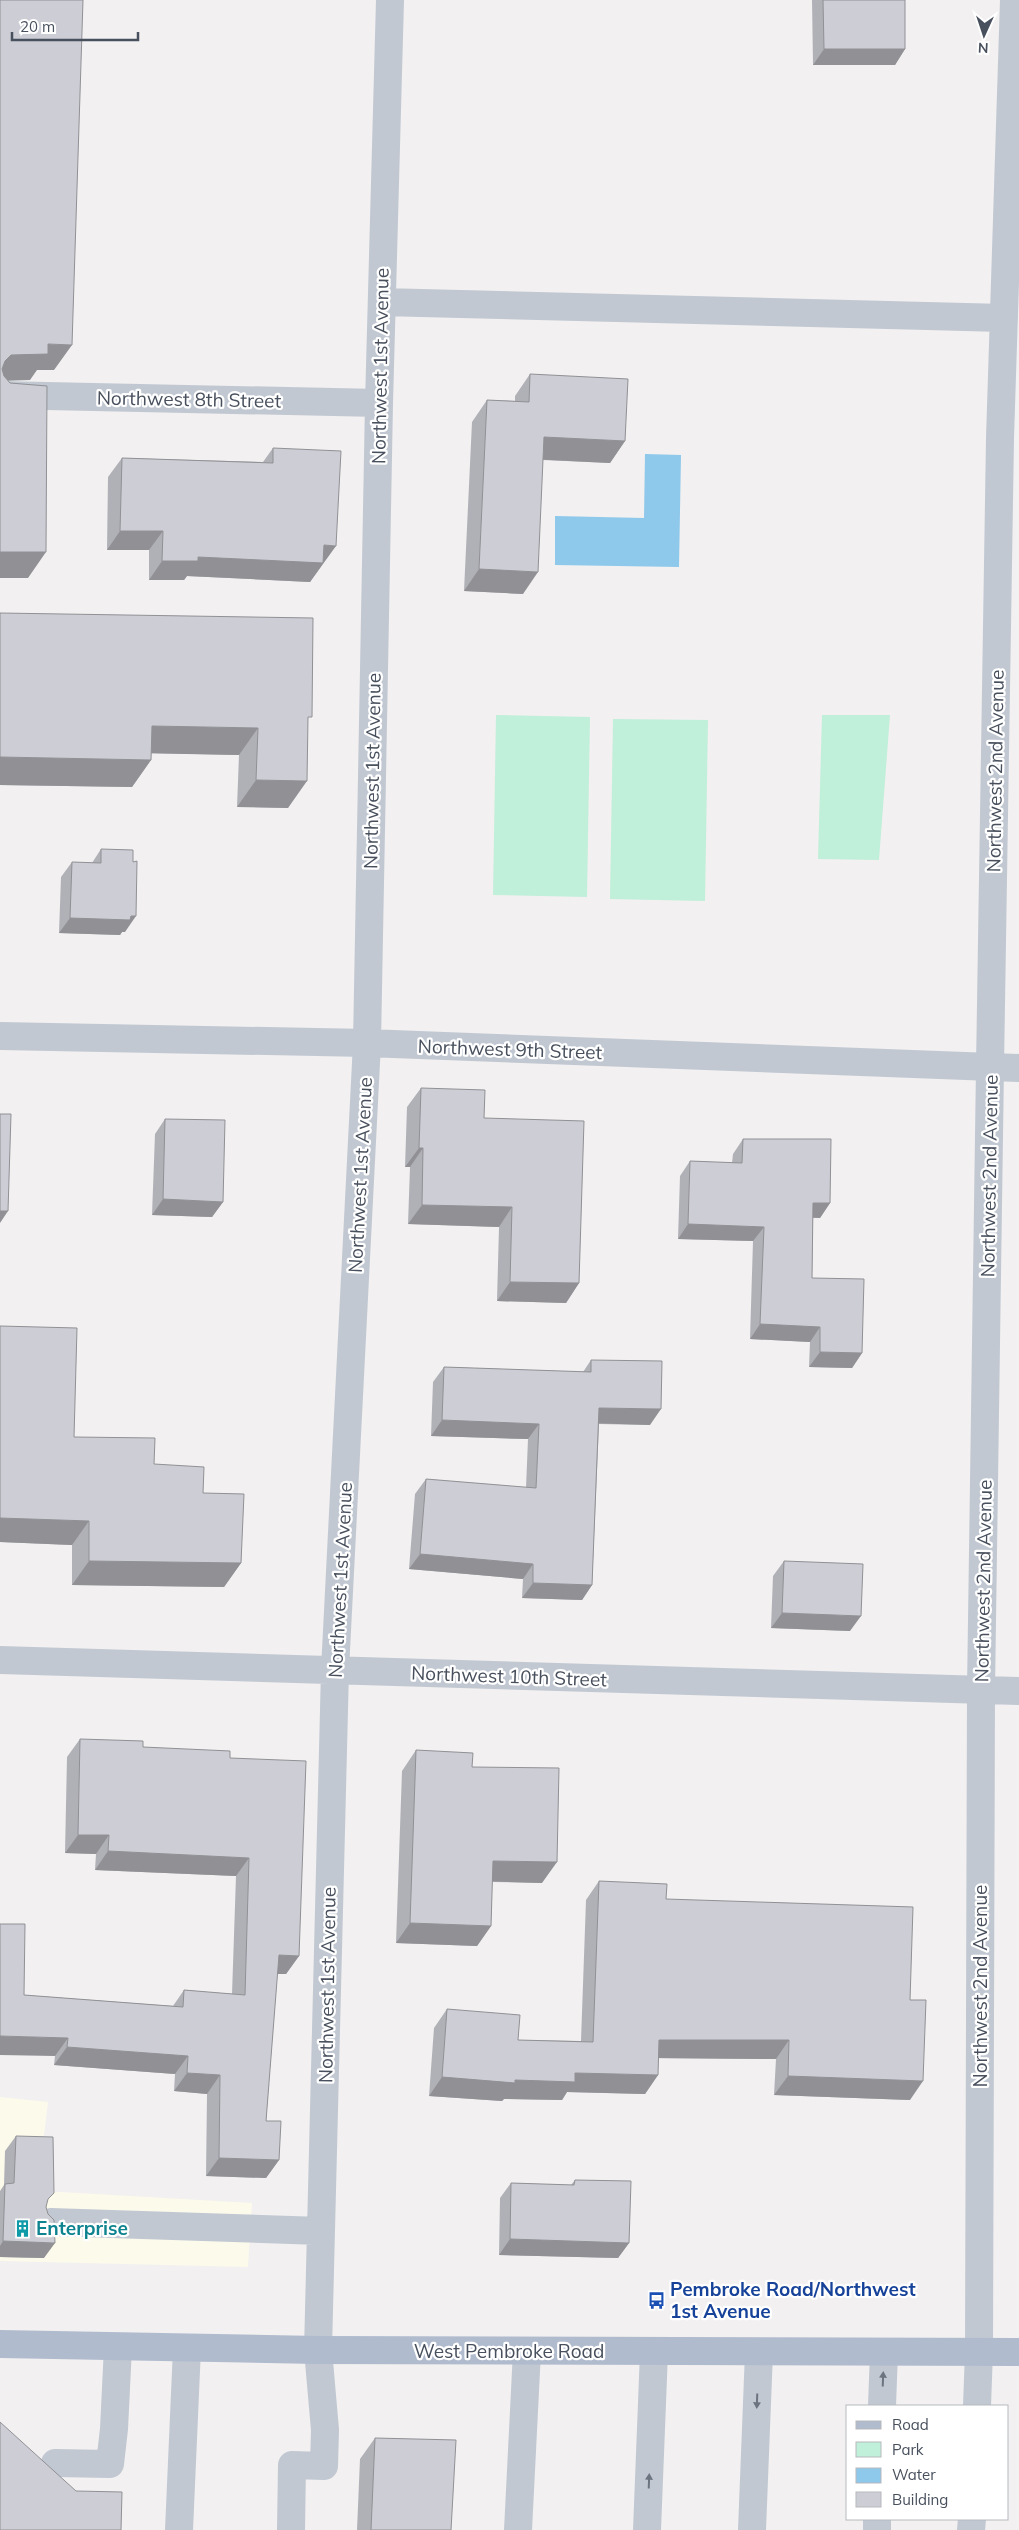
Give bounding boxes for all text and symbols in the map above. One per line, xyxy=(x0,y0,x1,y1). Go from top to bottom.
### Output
scale bar xyxy=(12,10,139,42)
north arrow xyxy=(959,10,1009,60)
text: 20 m xyxy=(20,17,55,36)
text: N xyxy=(978,39,989,57)
street label: Northwest 1st Avenue xyxy=(366,268,394,464)
street label: Northwest 8th Street xyxy=(97,385,282,413)
street label: Northwest 2nd Avenue xyxy=(981,669,1009,873)
street label: Northwest 1st Avenue xyxy=(358,673,386,869)
street label: Northwest 9th Street xyxy=(417,1034,603,1064)
street label: Northwest 2nd Avenue xyxy=(975,1074,1003,1278)
street label: Northwest 1st Avenue xyxy=(343,1076,377,1274)
street label: Northwest 2nd Avenue xyxy=(969,1479,997,1683)
street label: Northwest 1st Avenue xyxy=(323,1481,357,1679)
street label: Northwest 10th Street xyxy=(411,1661,608,1691)
street label: Northwest 2nd Avenue xyxy=(968,1885,992,2087)
street label: Northwest 1st Avenue xyxy=(313,1887,341,2083)
place label: Enterprise xyxy=(36,2216,128,2240)
building icon: Enterprise xyxy=(12,2218,32,2238)
place label: Pembroke Road/Northwest 1st Avenue xyxy=(670,2277,916,2323)
bus stop icon: Pembroke Road/Northwest 1st Avenue xyxy=(646,2290,666,2310)
street label: West Pembroke Road xyxy=(414,2339,604,2363)
one-way arrow xyxy=(880,2371,888,2387)
one-way arrow xyxy=(753,2393,761,2409)
legend xyxy=(846,2405,1009,2520)
text: Road xyxy=(892,2415,929,2434)
text: Park xyxy=(892,2440,924,2459)
text: Water xyxy=(892,2465,936,2484)
one-way arrow xyxy=(645,2473,653,2489)
text: Building xyxy=(892,2490,948,2509)

